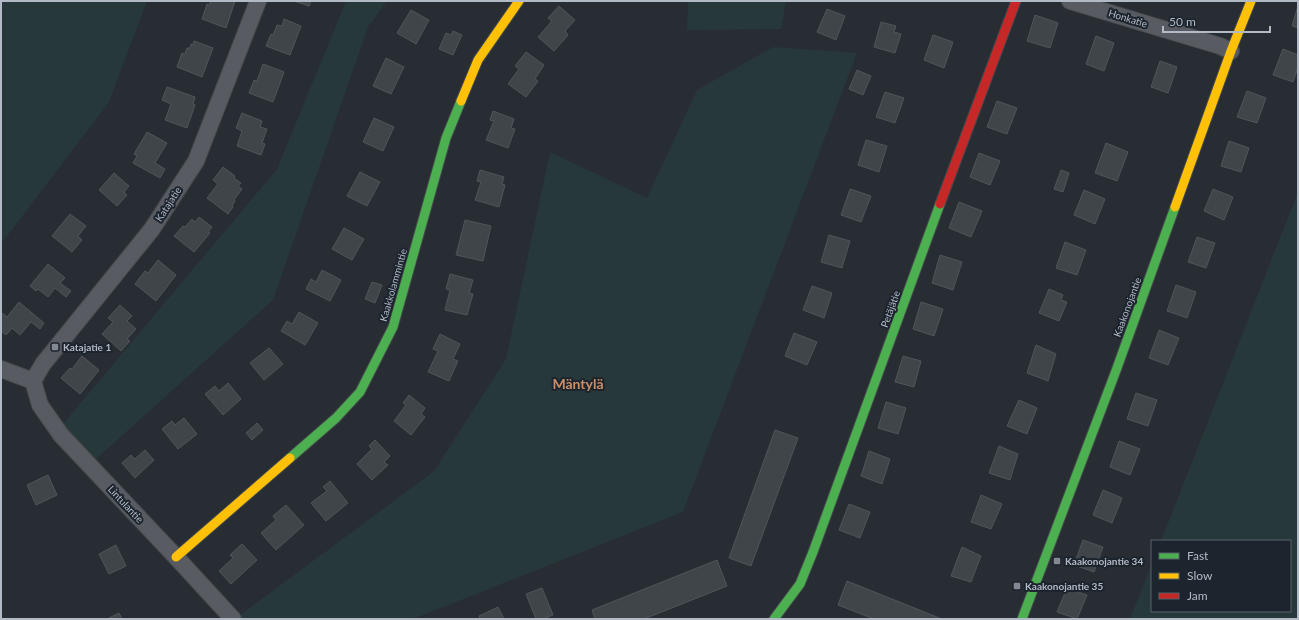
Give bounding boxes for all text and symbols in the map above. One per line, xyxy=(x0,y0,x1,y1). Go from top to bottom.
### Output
street label: Honkatie xyxy=(1107,6,1149,30)
scale bar xyxy=(1163,8,1270,34)
text: 50 m xyxy=(1169,14,1196,29)
street label: Katajatie xyxy=(152,184,184,224)
street label: Kaakkolammintie xyxy=(377,247,409,323)
street label: Kaakonojantie xyxy=(1111,276,1143,338)
street label: Petäjätie xyxy=(878,289,902,329)
place label: Katajatie 1 xyxy=(63,341,111,353)
marker: Katajatie 1 xyxy=(50,342,60,352)
district label: Mäntylä xyxy=(552,375,604,392)
street label: Lintulantie xyxy=(106,483,146,525)
legend xyxy=(1151,540,1291,612)
text: Fast xyxy=(1187,548,1209,563)
place label: Kaakonojantie 34 xyxy=(1065,555,1143,567)
marker: Kaakonojantie 34 xyxy=(1052,556,1062,566)
text: Slow xyxy=(1187,568,1213,583)
place label: Kaakonojantie 35 xyxy=(1025,580,1103,592)
marker: Kaakonojantie 35 xyxy=(1012,581,1022,591)
text: Jam xyxy=(1187,588,1208,603)

